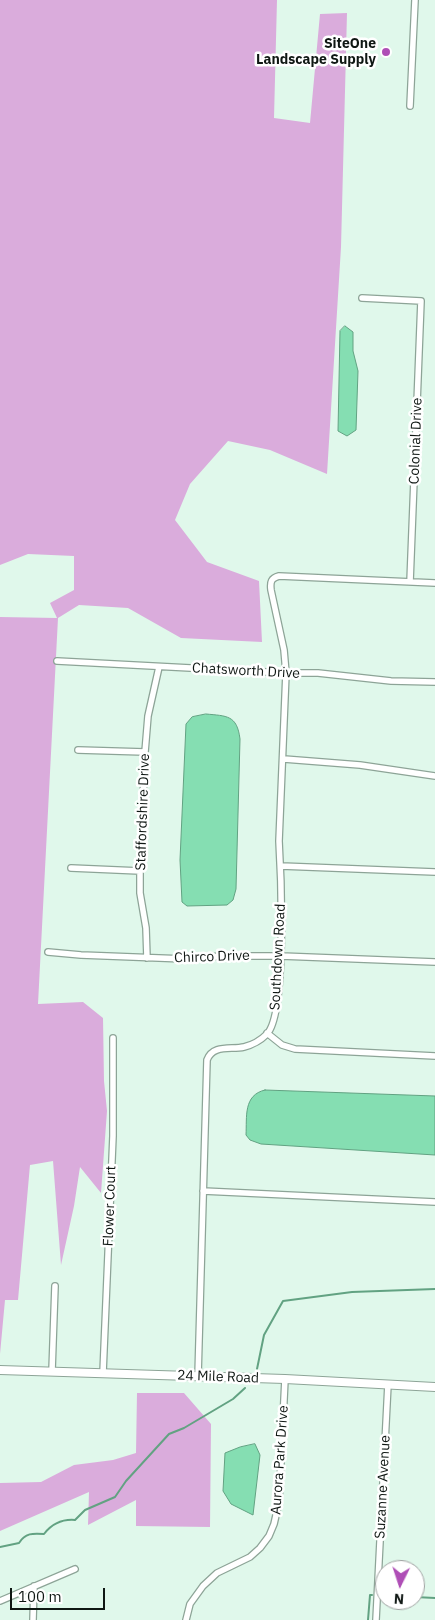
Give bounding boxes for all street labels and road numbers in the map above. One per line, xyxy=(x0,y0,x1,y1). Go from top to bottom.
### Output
street label: Colonial Drive xyxy=(406,397,426,485)
street label: Chatsworth Drive xyxy=(192,660,300,682)
street label: Staffordshire Drive xyxy=(133,753,153,871)
street label: Southdown Road xyxy=(267,903,289,1011)
street label: Chirco Drive xyxy=(174,947,250,967)
street label: Flower Court xyxy=(100,1165,120,1247)
street label: 24 Mile Road xyxy=(177,1367,259,1387)
street label: Aurora Park Drive xyxy=(268,1405,292,1515)
street label: Suzanne Avenue xyxy=(372,1435,394,1539)

